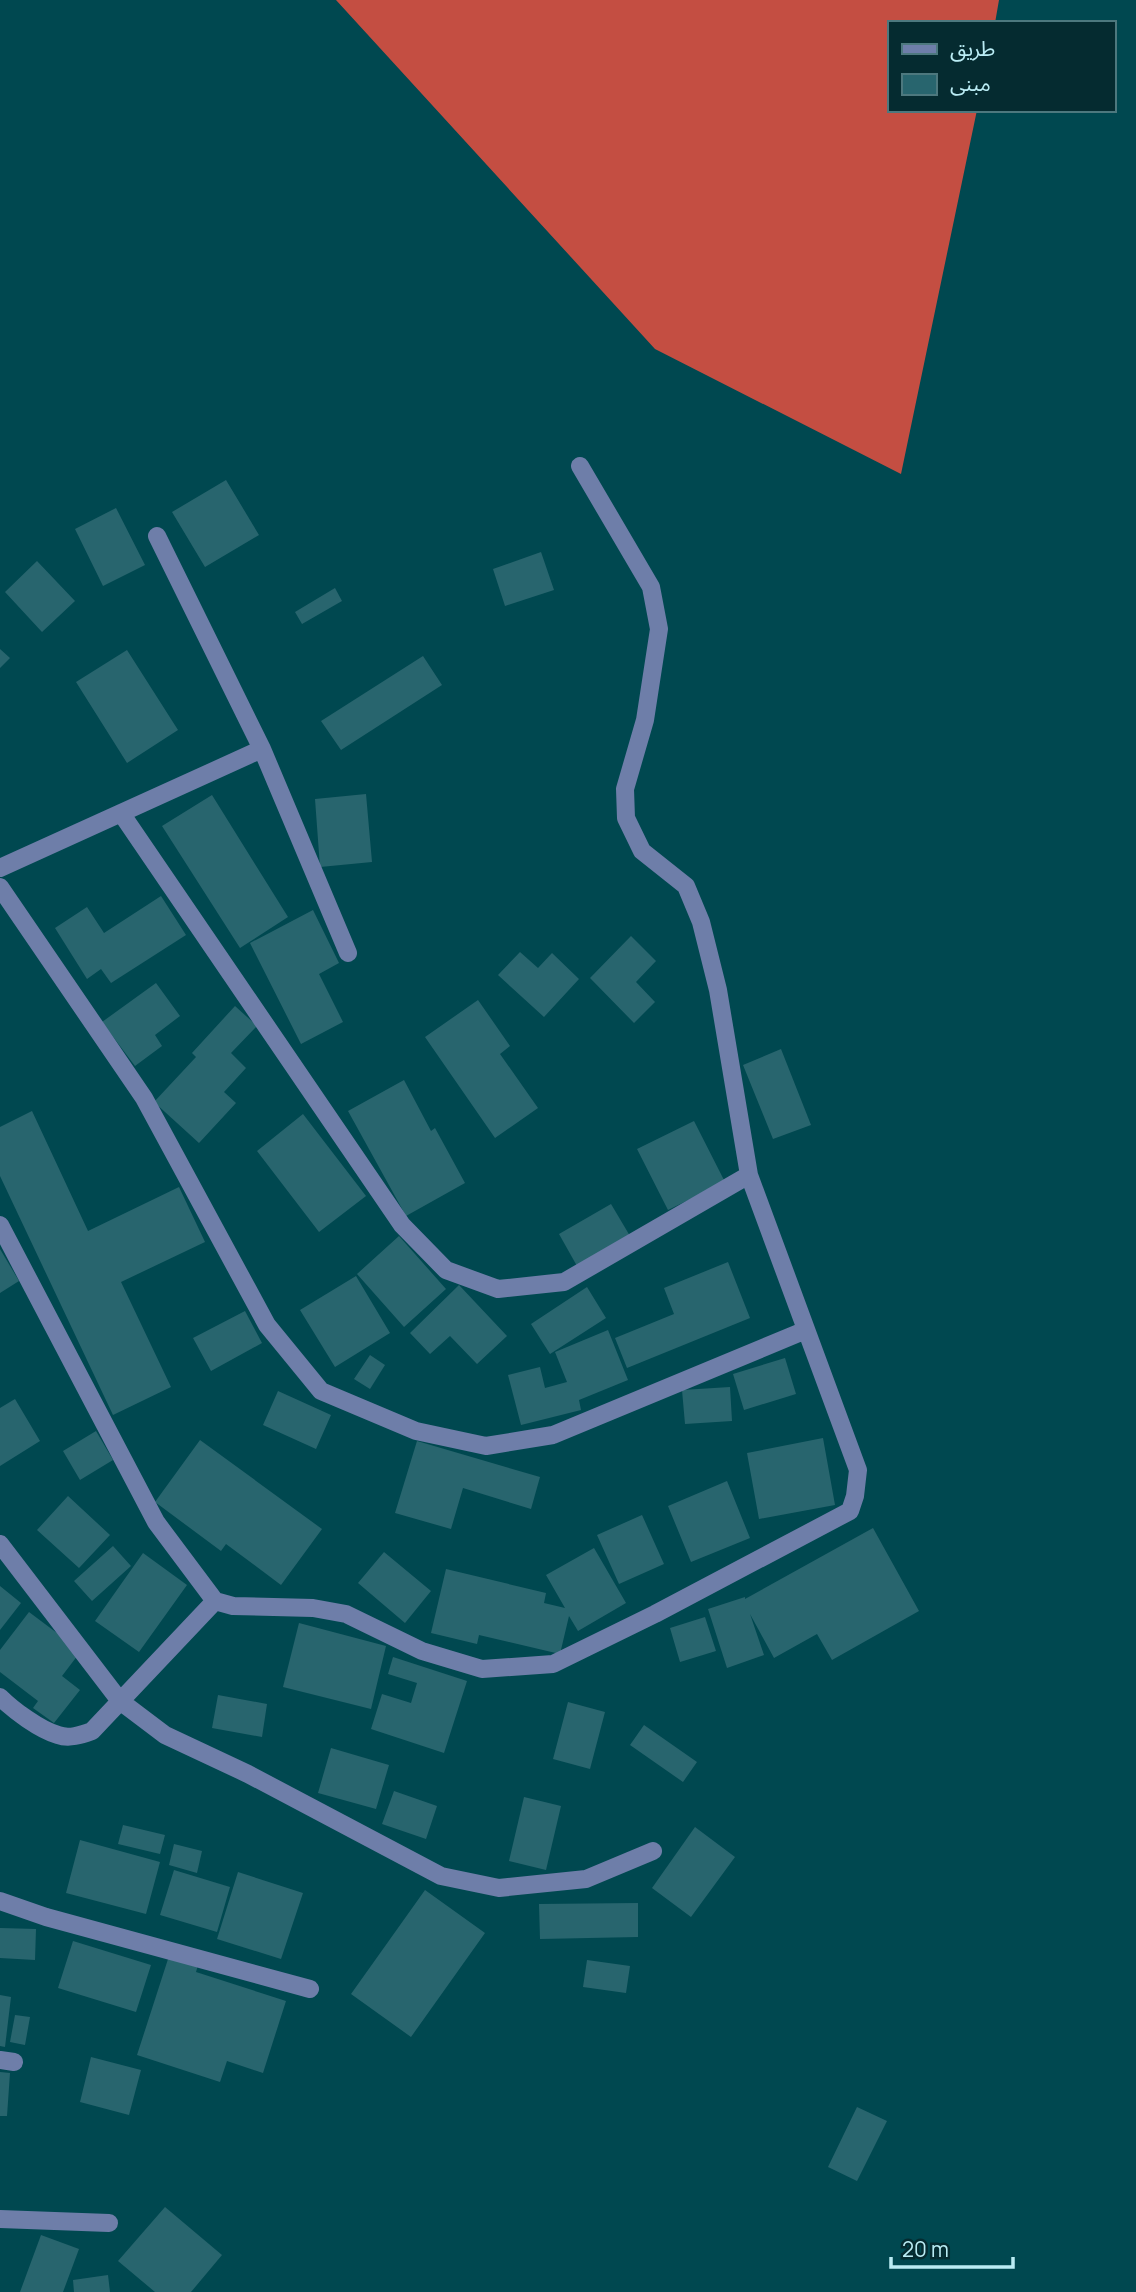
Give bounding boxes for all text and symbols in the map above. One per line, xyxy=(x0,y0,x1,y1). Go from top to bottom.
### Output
legend xyxy=(888,21,1115,112)
text: طريق xyxy=(950,34,995,62)
text: مبنى xyxy=(950,69,991,97)
scale bar xyxy=(891,2226,1014,2270)
text: 20 m xyxy=(902,2235,949,2263)

